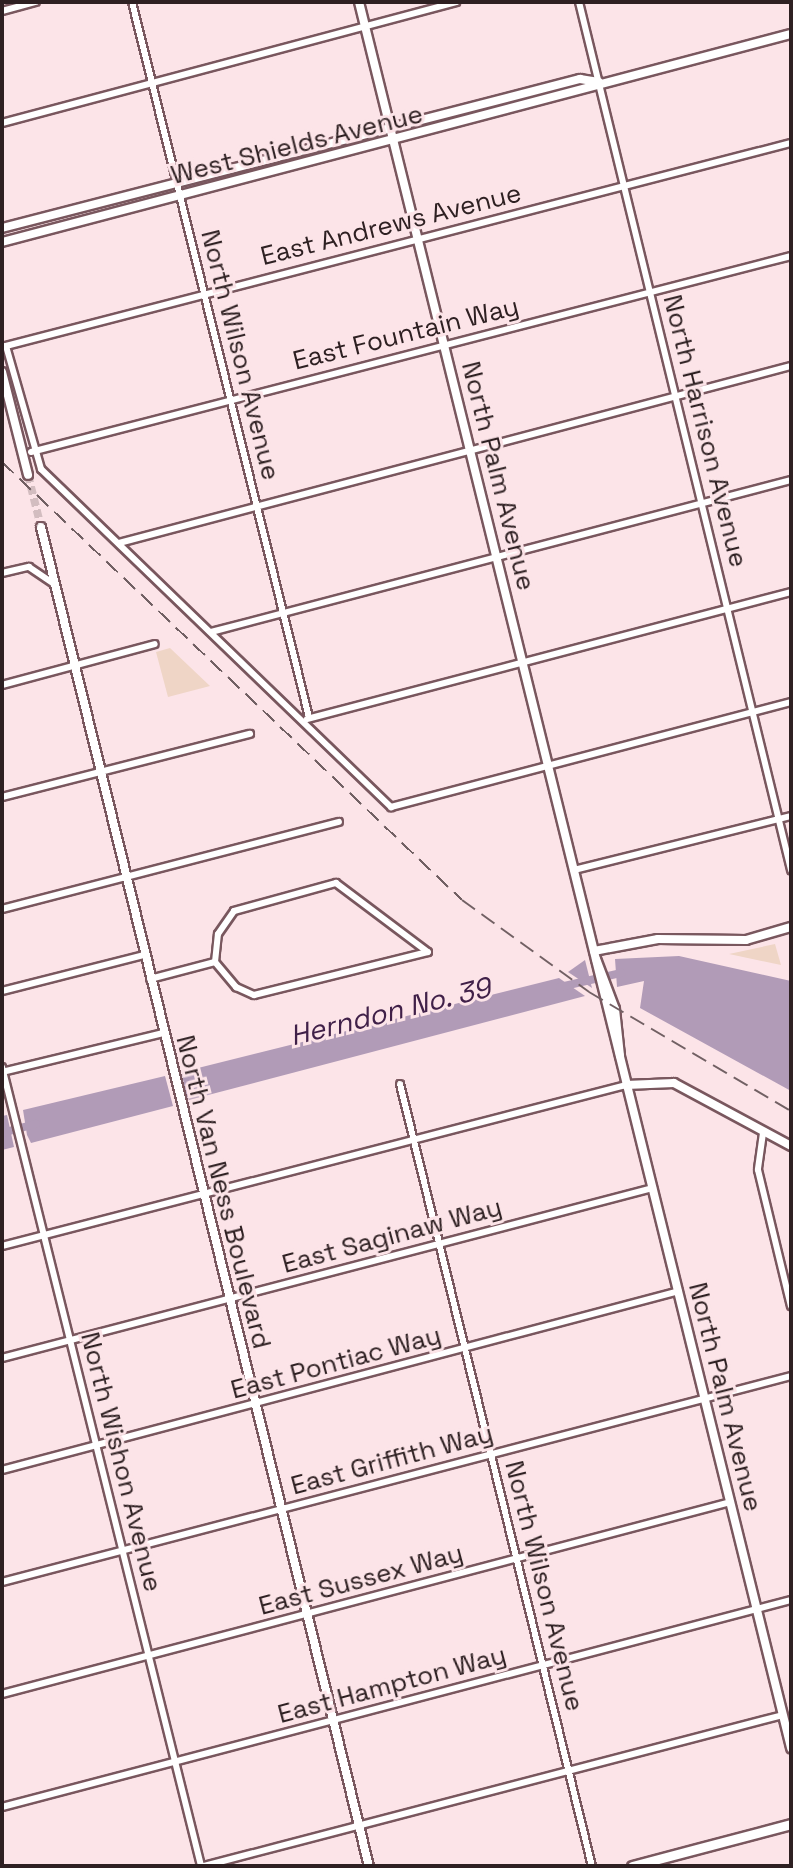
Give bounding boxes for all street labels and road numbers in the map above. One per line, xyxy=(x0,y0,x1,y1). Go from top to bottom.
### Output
street label: West Shields Avenue xyxy=(168,99,426,191)
street label: East Andrews Avenue xyxy=(257,177,525,273)
street label: North Wilson Avenue xyxy=(194,226,286,484)
street label: East Fountain Way xyxy=(290,291,522,377)
street label: North Harrison Avenue xyxy=(656,291,754,571)
street label: North Palm Avenue xyxy=(454,358,542,594)
street label: North Van Ness Boulevard xyxy=(169,1032,277,1352)
street label: East Saginaw Way xyxy=(279,1192,505,1280)
street label: North Palm Avenue xyxy=(681,1279,769,1515)
street label: East Pontiac Way xyxy=(227,1320,445,1406)
street label: North Wishon Avenue xyxy=(74,1329,168,1595)
street label: East Griffith Way xyxy=(287,1418,497,1502)
street label: North Wilson Avenue xyxy=(498,1457,590,1715)
street label: East Sussex Way xyxy=(255,1538,467,1622)
street label: East Hampton Way xyxy=(274,1639,510,1731)

